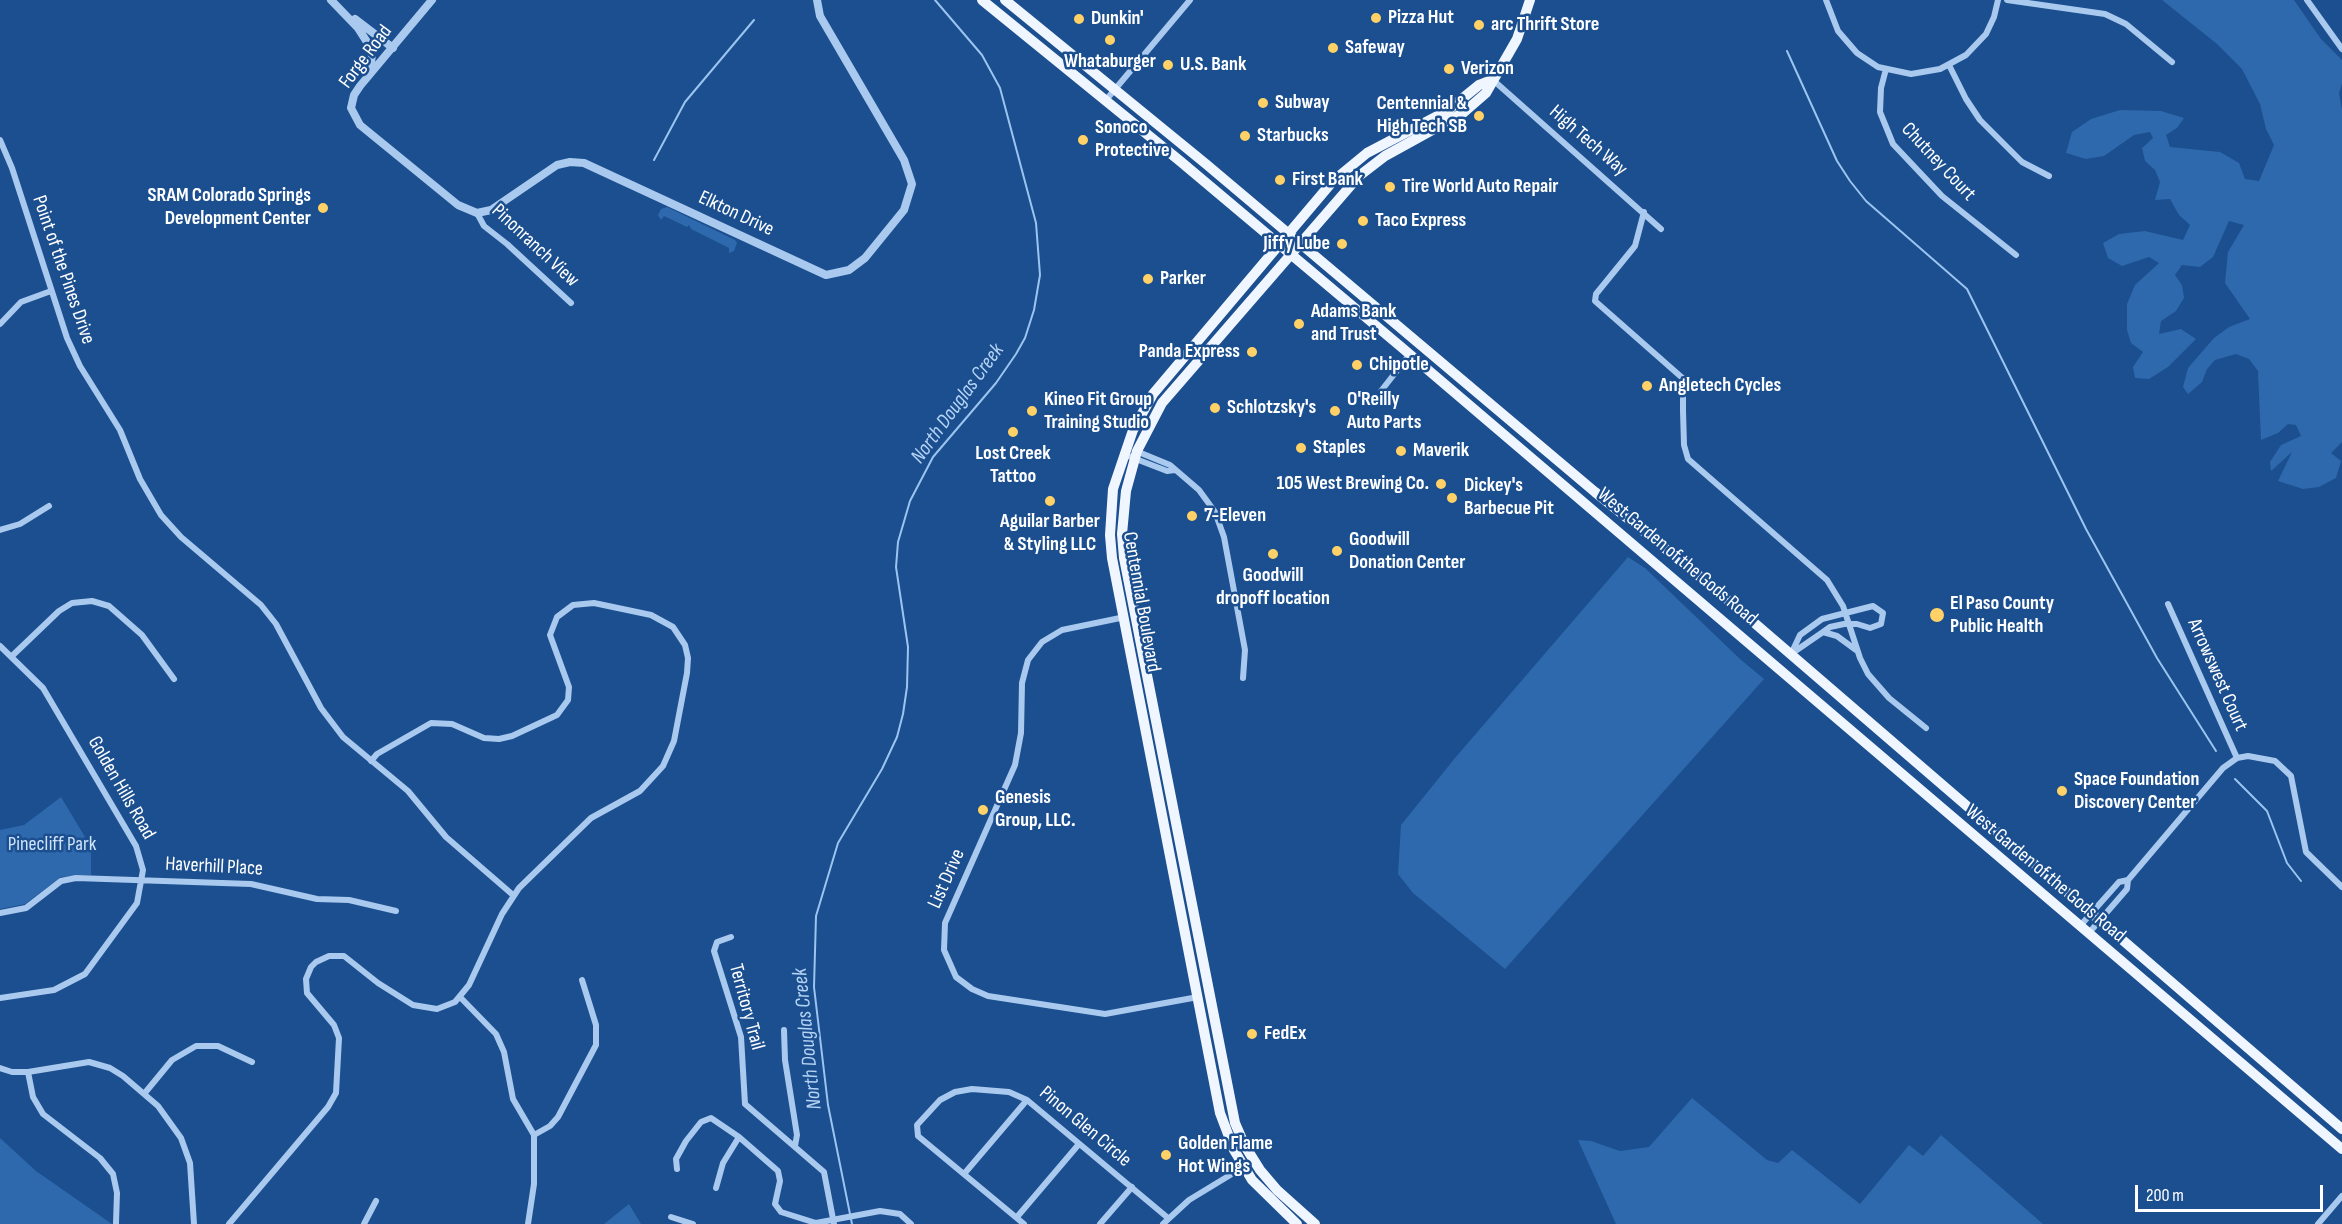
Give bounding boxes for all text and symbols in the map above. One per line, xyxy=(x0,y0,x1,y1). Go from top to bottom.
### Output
place label: Pizza Hut xyxy=(1388,6,1454,30)
place label: Dunkin' xyxy=(1091,7,1143,31)
marker: Pizza Hut xyxy=(1369,11,1383,25)
marker: Dunkin' xyxy=(1072,12,1086,26)
place label: arc Thrift Store xyxy=(1491,13,1599,37)
marker: arc Thrift Store xyxy=(1472,18,1486,32)
street label: Forge Road xyxy=(334,21,398,93)
marker: Whataburger xyxy=(1103,33,1117,47)
place label: Safeway xyxy=(1345,36,1405,60)
marker: Safeway xyxy=(1326,41,1340,55)
place label: Whataburger xyxy=(1064,50,1156,74)
place label: U.S. Bank xyxy=(1180,53,1246,77)
place label: Verizon xyxy=(1461,57,1514,81)
marker: U.S. Bank xyxy=(1161,58,1175,72)
marker: Verizon xyxy=(1442,62,1456,76)
place label: Subway xyxy=(1275,91,1330,115)
place label: Centennial & High Tech SB xyxy=(1376,92,1467,139)
marker: Subway xyxy=(1256,96,1270,110)
street label: High Tech Way xyxy=(1544,100,1632,182)
marker: Centennial & High Tech SB xyxy=(1472,109,1486,123)
place label: Sonoco Protective xyxy=(1095,116,1169,163)
street label: Chutney Court xyxy=(1896,118,1980,206)
place label: Starbucks xyxy=(1257,124,1329,148)
marker: Starbucks xyxy=(1238,129,1252,143)
marker: Sonoco Protective xyxy=(1076,133,1090,147)
place label: First Bank xyxy=(1292,168,1363,192)
marker: First Bank xyxy=(1273,173,1287,187)
place label: Tire World Auto Repair xyxy=(1402,175,1558,199)
marker: Tire World Auto Repair xyxy=(1383,180,1397,194)
place label: SRAM Colorado Springs Development Center xyxy=(148,184,311,231)
street label: Elkton Drive xyxy=(694,186,778,242)
street label: Point of the Pines Drive xyxy=(26,193,100,347)
street label: Pinonranch View xyxy=(486,199,584,293)
marker: SRAM Colorado Springs Development Center xyxy=(316,201,330,215)
place label: Taco Express xyxy=(1375,209,1466,233)
marker: Taco Express xyxy=(1356,214,1370,228)
place label: Jiffy Lube xyxy=(1263,232,1330,256)
marker: Jiffy Lube xyxy=(1335,237,1349,251)
place label: Parker xyxy=(1160,267,1206,291)
marker: Parker xyxy=(1141,272,1155,286)
place label: Adams Bank and Trust xyxy=(1311,300,1396,347)
marker: Adams Bank and Trust xyxy=(1292,317,1306,331)
water label: North Douglas Creek xyxy=(906,339,1010,469)
place label: Panda Express xyxy=(1139,340,1240,364)
marker: Panda Express xyxy=(1245,345,1259,359)
place label: Chipotle xyxy=(1369,353,1429,377)
marker: Chipotle xyxy=(1350,358,1364,372)
place label: Angletech Cycles xyxy=(1659,374,1781,398)
marker: Angletech Cycles xyxy=(1640,379,1654,393)
place label: Kineo Fit Group Training Studio xyxy=(1044,388,1152,435)
place label: O'Reilly Auto Parts xyxy=(1347,388,1421,435)
place label: Schlotzsky's xyxy=(1227,396,1316,420)
marker: Schlotzsky's xyxy=(1208,401,1222,415)
marker: Kineo Fit Group Training Studio xyxy=(1025,404,1039,418)
marker: O'Reilly Auto Parts xyxy=(1328,404,1342,418)
marker: Lost Creek Tattoo xyxy=(1006,425,1020,439)
place label: Staples xyxy=(1313,436,1366,460)
place label: Maverik xyxy=(1413,439,1469,463)
marker: Staples xyxy=(1294,441,1308,455)
place label: Lost Creek Tattoo xyxy=(975,442,1051,489)
marker: Maverik xyxy=(1394,444,1408,458)
place label: 105 West Brewing Co. xyxy=(1276,472,1429,496)
place label: Dickey's Barbecue Pit xyxy=(1464,474,1554,521)
marker: 105 West Brewing Co. xyxy=(1434,477,1448,491)
street label: West Garden of the Gods Road xyxy=(1592,483,1762,631)
marker: Dickey's Barbecue Pit xyxy=(1445,491,1459,505)
marker: Aguilar Barber & Styling LLC xyxy=(1043,494,1057,508)
place label: 7-Eleven xyxy=(1204,504,1266,528)
marker: 7-Eleven xyxy=(1185,509,1199,523)
place label: Aguilar Barber & Styling LLC xyxy=(1000,510,1100,557)
place label: Goodwill Donation Center xyxy=(1349,528,1465,575)
street label: Centennial Boulevard xyxy=(1117,530,1165,674)
marker: Goodwill Donation Center xyxy=(1330,544,1344,558)
marker: Goodwill dropoff location xyxy=(1266,547,1280,561)
place label: Goodwill dropoff location xyxy=(1216,564,1330,611)
place label: El Paso County Public Health xyxy=(1950,592,2054,639)
marker: El Paso County Public Health xyxy=(1928,606,1946,624)
street label: Arrowswest Court xyxy=(2182,615,2252,735)
street label: Golden Hills Road xyxy=(82,732,160,844)
place label: Space Foundation Discovery Center xyxy=(2074,768,2199,815)
marker: Space Foundation Discovery Center xyxy=(2055,784,2069,798)
place label: Genesis Group, LLC. xyxy=(995,786,1076,833)
street label: West Garden of the Gods Road xyxy=(1960,800,2130,948)
marker: Genesis Group, LLC. xyxy=(976,803,990,817)
park label: Pinecliff Park xyxy=(8,833,96,857)
street label: List Drive xyxy=(923,846,971,912)
street label: Haverhill Place xyxy=(165,852,263,882)
street label: Territory Trail xyxy=(723,961,769,1053)
water label: North Douglas Creek xyxy=(788,967,828,1111)
place label: FedEx xyxy=(1264,1022,1306,1046)
marker: FedEx xyxy=(1245,1027,1259,1041)
street label: Pinon Glen Circle xyxy=(1034,1082,1136,1172)
place label: Golden Flame Hot Wings xyxy=(1178,1132,1273,1179)
marker: Golden Flame Hot Wings xyxy=(1159,1148,1173,1162)
scale bar xyxy=(2138,1173,2326,1211)
text: 200 m xyxy=(2146,1185,2184,1206)

